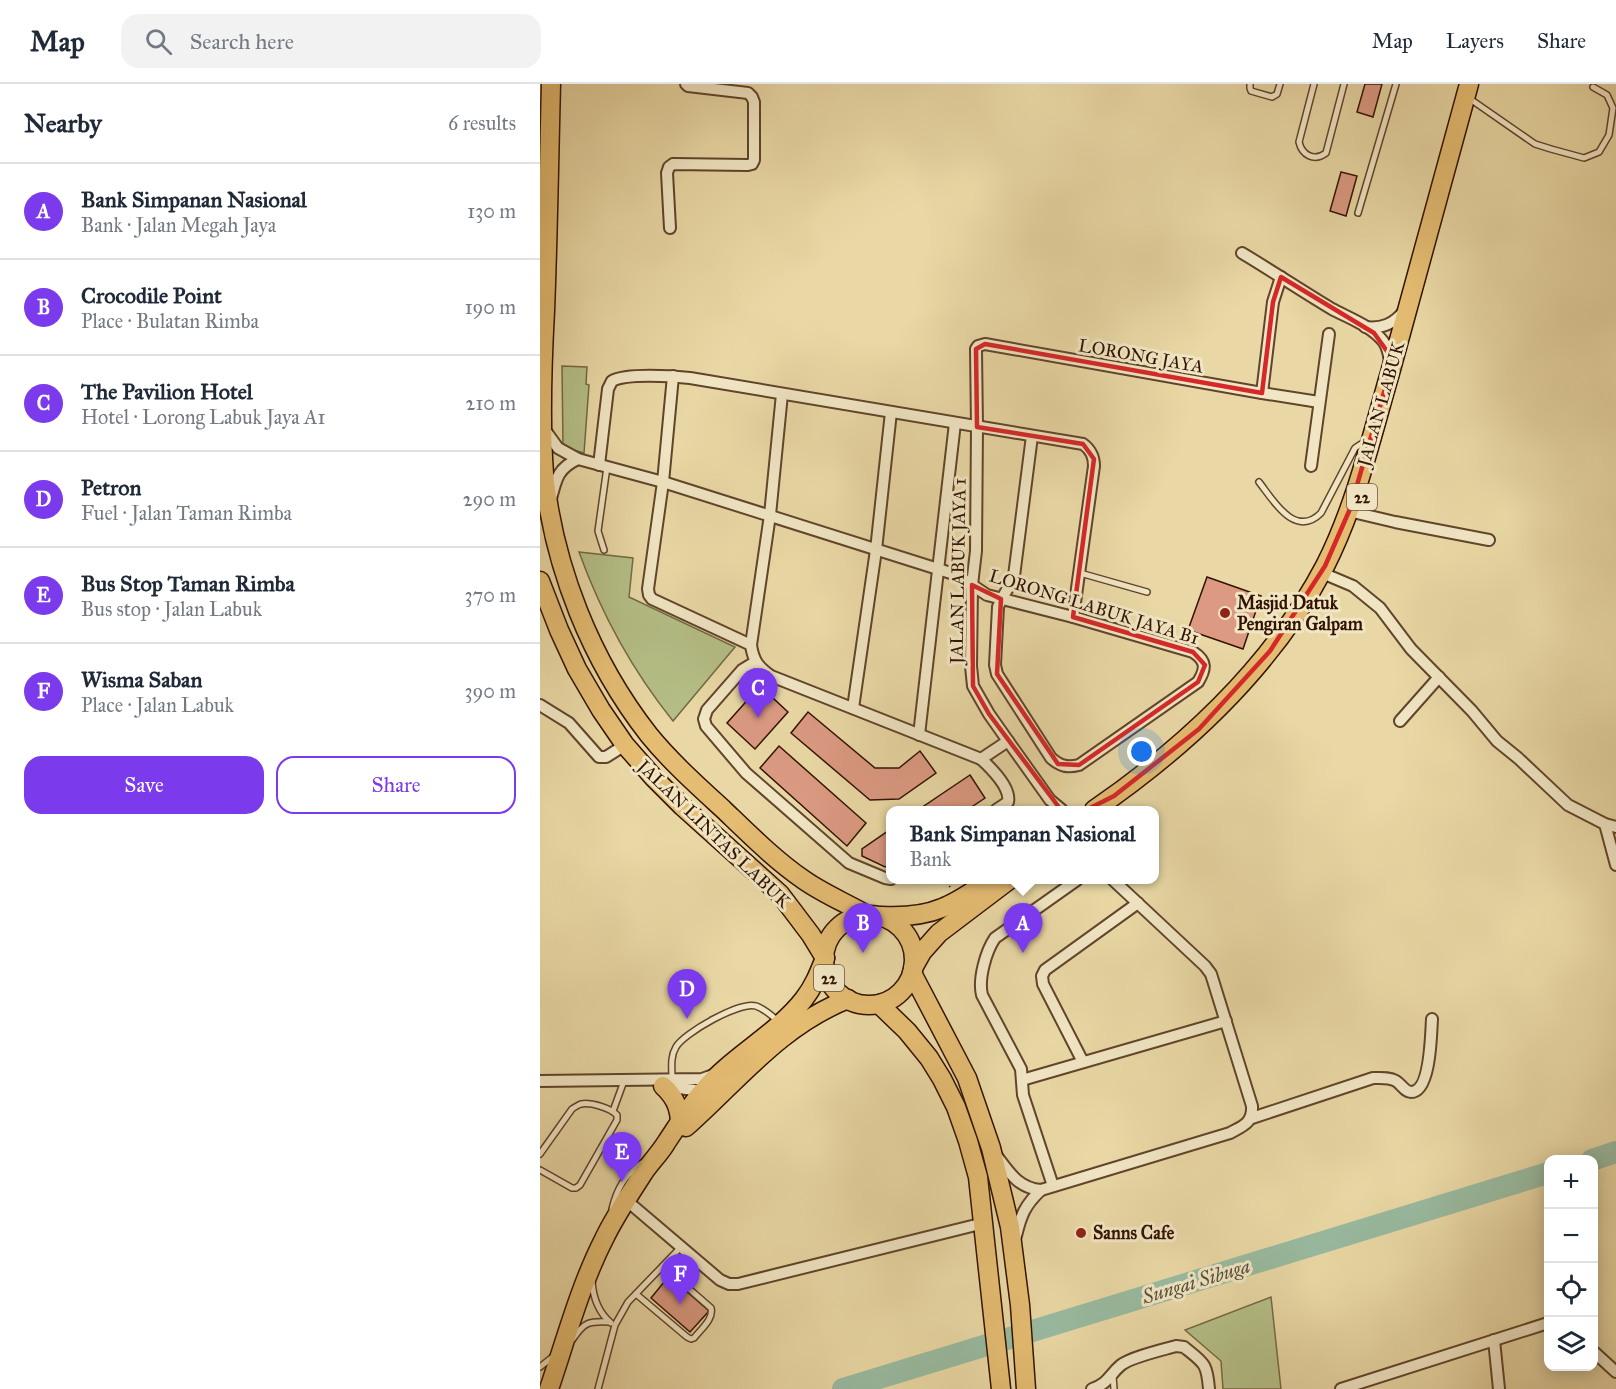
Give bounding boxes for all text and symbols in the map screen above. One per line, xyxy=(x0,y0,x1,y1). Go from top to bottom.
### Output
search box xyxy=(121,14,541,68)
text: Map xyxy=(30,24,85,59)
icon: search xyxy=(142,25,175,58)
text: Search here xyxy=(190,28,294,55)
text: Map xyxy=(1372,28,1413,54)
text: Layers xyxy=(1446,28,1504,54)
text: Share xyxy=(1537,28,1586,54)
text: Nearby xyxy=(24,107,102,139)
text: 6 results xyxy=(448,111,516,135)
text: Bank Simpanan Nasional xyxy=(81,186,307,213)
text: A xyxy=(37,199,50,223)
text: 130 m xyxy=(467,199,516,223)
text: Bank · Jalan Megah Jaya xyxy=(81,213,276,237)
text: Crocodile Point xyxy=(81,282,222,309)
text: B xyxy=(37,295,50,319)
text: 190 m xyxy=(465,295,516,319)
text: Place · Bulatan Rimba xyxy=(81,309,259,333)
street label: LORONG JAYA xyxy=(1077,334,1205,379)
street label: JALAN LABUK xyxy=(1352,338,1411,471)
text: The Pavilion Hotel xyxy=(81,378,253,405)
text: C xyxy=(37,391,50,415)
text: 210 m xyxy=(466,391,516,415)
text: Hotel · Lorong Labuk Jaya A1 xyxy=(81,405,325,429)
text: Petron xyxy=(81,474,141,501)
street label: JALAN LABUK JAYA 1 xyxy=(945,478,972,666)
road number: 22 xyxy=(1347,484,1377,510)
text: D xyxy=(36,487,51,511)
text: 290 m xyxy=(463,487,516,511)
text: Fuel · Jalan Taman Rimba xyxy=(81,501,292,525)
street label: LORONG LABUK JAYA B1 xyxy=(986,565,1201,650)
text: Bus Stop Taman Rimba xyxy=(81,570,295,597)
text: E xyxy=(36,583,51,607)
text: 370 m xyxy=(465,583,516,607)
place label: Masjid Datuk Pengiran Galpam xyxy=(1237,592,1364,636)
text: Bus stop · Jalan Labuk xyxy=(81,597,262,621)
marker: Masjid Datuk Pengiran Galpam xyxy=(1218,606,1232,620)
text: Wisma Saban xyxy=(81,666,202,693)
pin: C xyxy=(738,668,778,718)
text: F xyxy=(37,679,50,703)
text: 390 m xyxy=(465,679,516,703)
text: Place · Jalan Labuk xyxy=(81,693,234,717)
your location xyxy=(1127,737,1156,766)
street label: JALAN LINTAS LABUK xyxy=(631,754,796,914)
button: Save xyxy=(24,756,264,814)
button: Share xyxy=(276,756,516,814)
popup xyxy=(886,806,1159,884)
text: Bank Simpanan Nasional xyxy=(910,820,1135,847)
text: Bank xyxy=(910,847,951,871)
pin: B xyxy=(844,904,882,953)
pin: A xyxy=(1004,904,1042,953)
road number: 22 xyxy=(814,965,844,991)
pin: D xyxy=(668,970,706,1019)
pin: E xyxy=(602,1132,641,1182)
map controls xyxy=(1544,1155,1598,1371)
button: + xyxy=(1544,1155,1598,1209)
button: − xyxy=(1544,1209,1598,1263)
place label: Sanns Cafe xyxy=(1093,1222,1175,1244)
marker: Sanns Cafe xyxy=(1074,1226,1088,1240)
water label: Sungai Sibuga xyxy=(1138,1253,1253,1309)
pin: F xyxy=(660,1254,700,1304)
button: locate xyxy=(1544,1263,1598,1317)
button: layers xyxy=(1544,1317,1598,1371)

